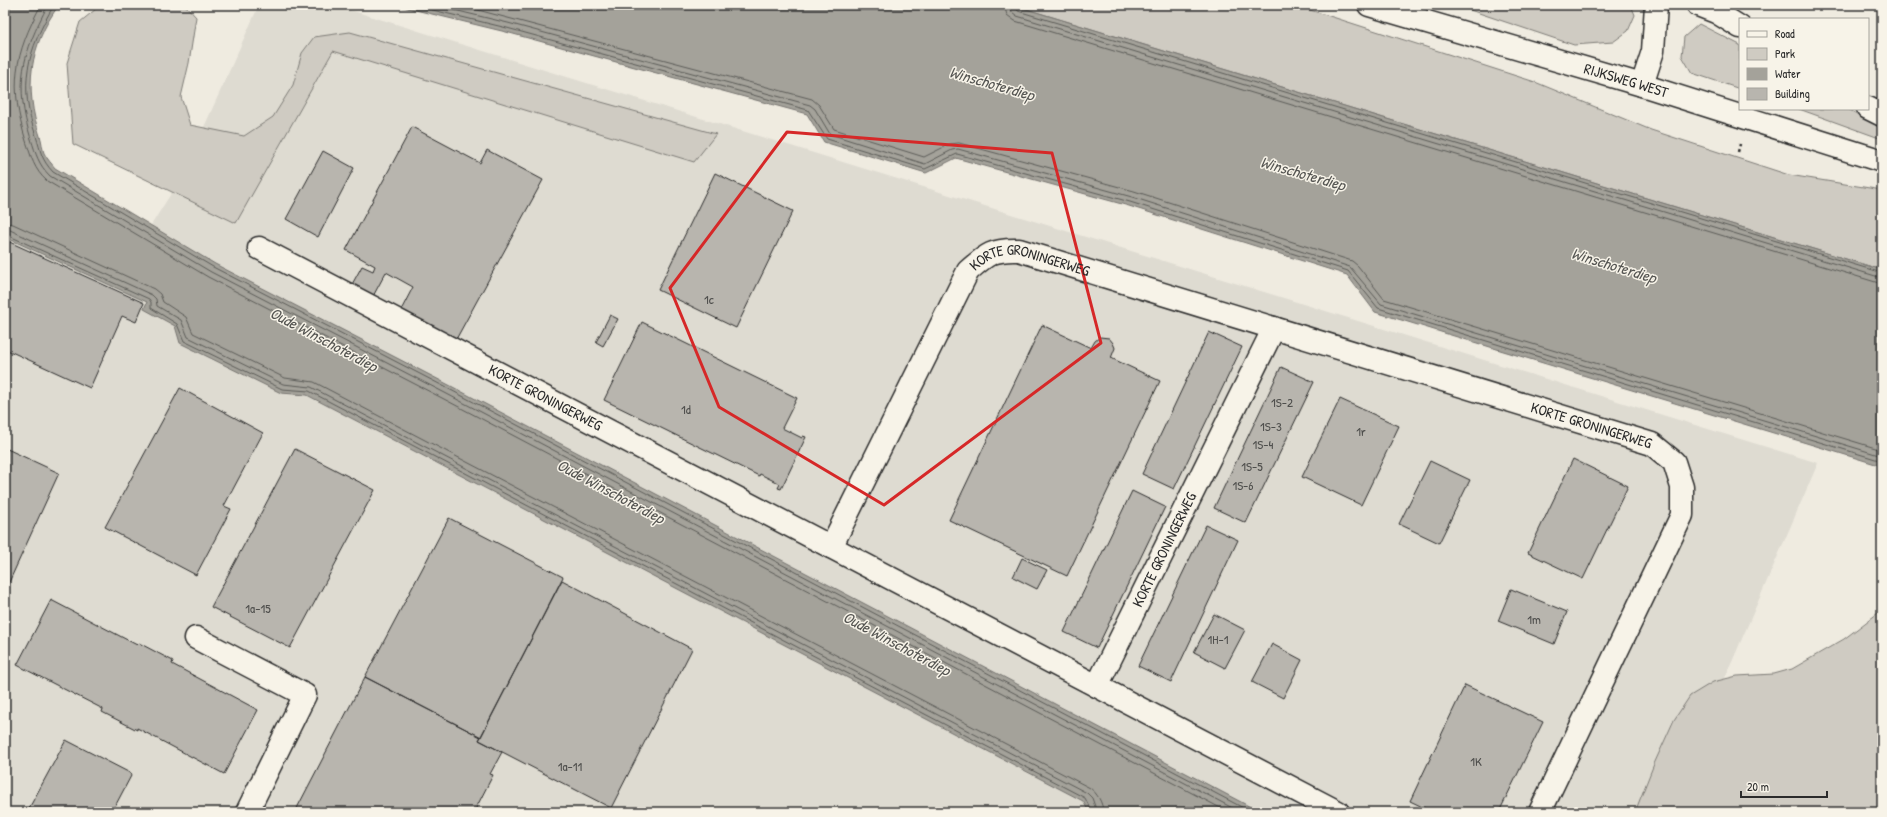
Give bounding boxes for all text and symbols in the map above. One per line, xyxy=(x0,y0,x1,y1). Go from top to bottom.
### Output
legend xyxy=(1739,18,1869,110)
text: Road xyxy=(1775,25,1795,42)
text: Park xyxy=(1775,45,1795,62)
street label: RIJKSWEG WEST xyxy=(1582,58,1672,103)
water label: Winschoterdiep xyxy=(947,60,1038,106)
text: Water xyxy=(1775,65,1801,82)
text: Building xyxy=(1775,85,1810,102)
water label: Winschoterdiep xyxy=(1258,150,1349,196)
text: KORTE GRONINGERWEG xyxy=(965,239,1093,281)
water label: Winschoterdiep xyxy=(1569,242,1660,289)
street label: KORTE GRONINGERWEG xyxy=(969,264,1095,282)
house number: 1c xyxy=(704,290,714,308)
water label: Oude Winschoterdiep xyxy=(266,301,383,377)
street label: KORTE GRONINGERWEG xyxy=(485,359,607,436)
house number: 1S-2 xyxy=(1271,393,1293,411)
street label: KORTE GRONINGERWEG xyxy=(1528,396,1655,454)
house number: 1d xyxy=(681,400,691,418)
house number: 1S-3 xyxy=(1260,417,1282,435)
house number: 1r xyxy=(1356,422,1366,440)
house number: 1S-4 xyxy=(1253,435,1274,453)
water label: Oude Winschoterdiep xyxy=(553,453,670,529)
house number: 1S-5 xyxy=(1241,457,1263,475)
house number: 1S-6 xyxy=(1232,476,1254,494)
street label: KORTE GRONINGERWEG xyxy=(1127,488,1202,611)
house number: 1a-15 xyxy=(245,599,271,617)
water label: Oude Winschoterdiep xyxy=(839,605,956,681)
house number: 1m xyxy=(1527,610,1541,628)
house number: 1H-1 xyxy=(1208,630,1229,648)
house number: 1K xyxy=(1470,752,1482,770)
house number: 1a-11 xyxy=(558,757,583,775)
scale bar xyxy=(1741,773,1827,799)
text: 20 m xyxy=(1747,778,1769,795)

